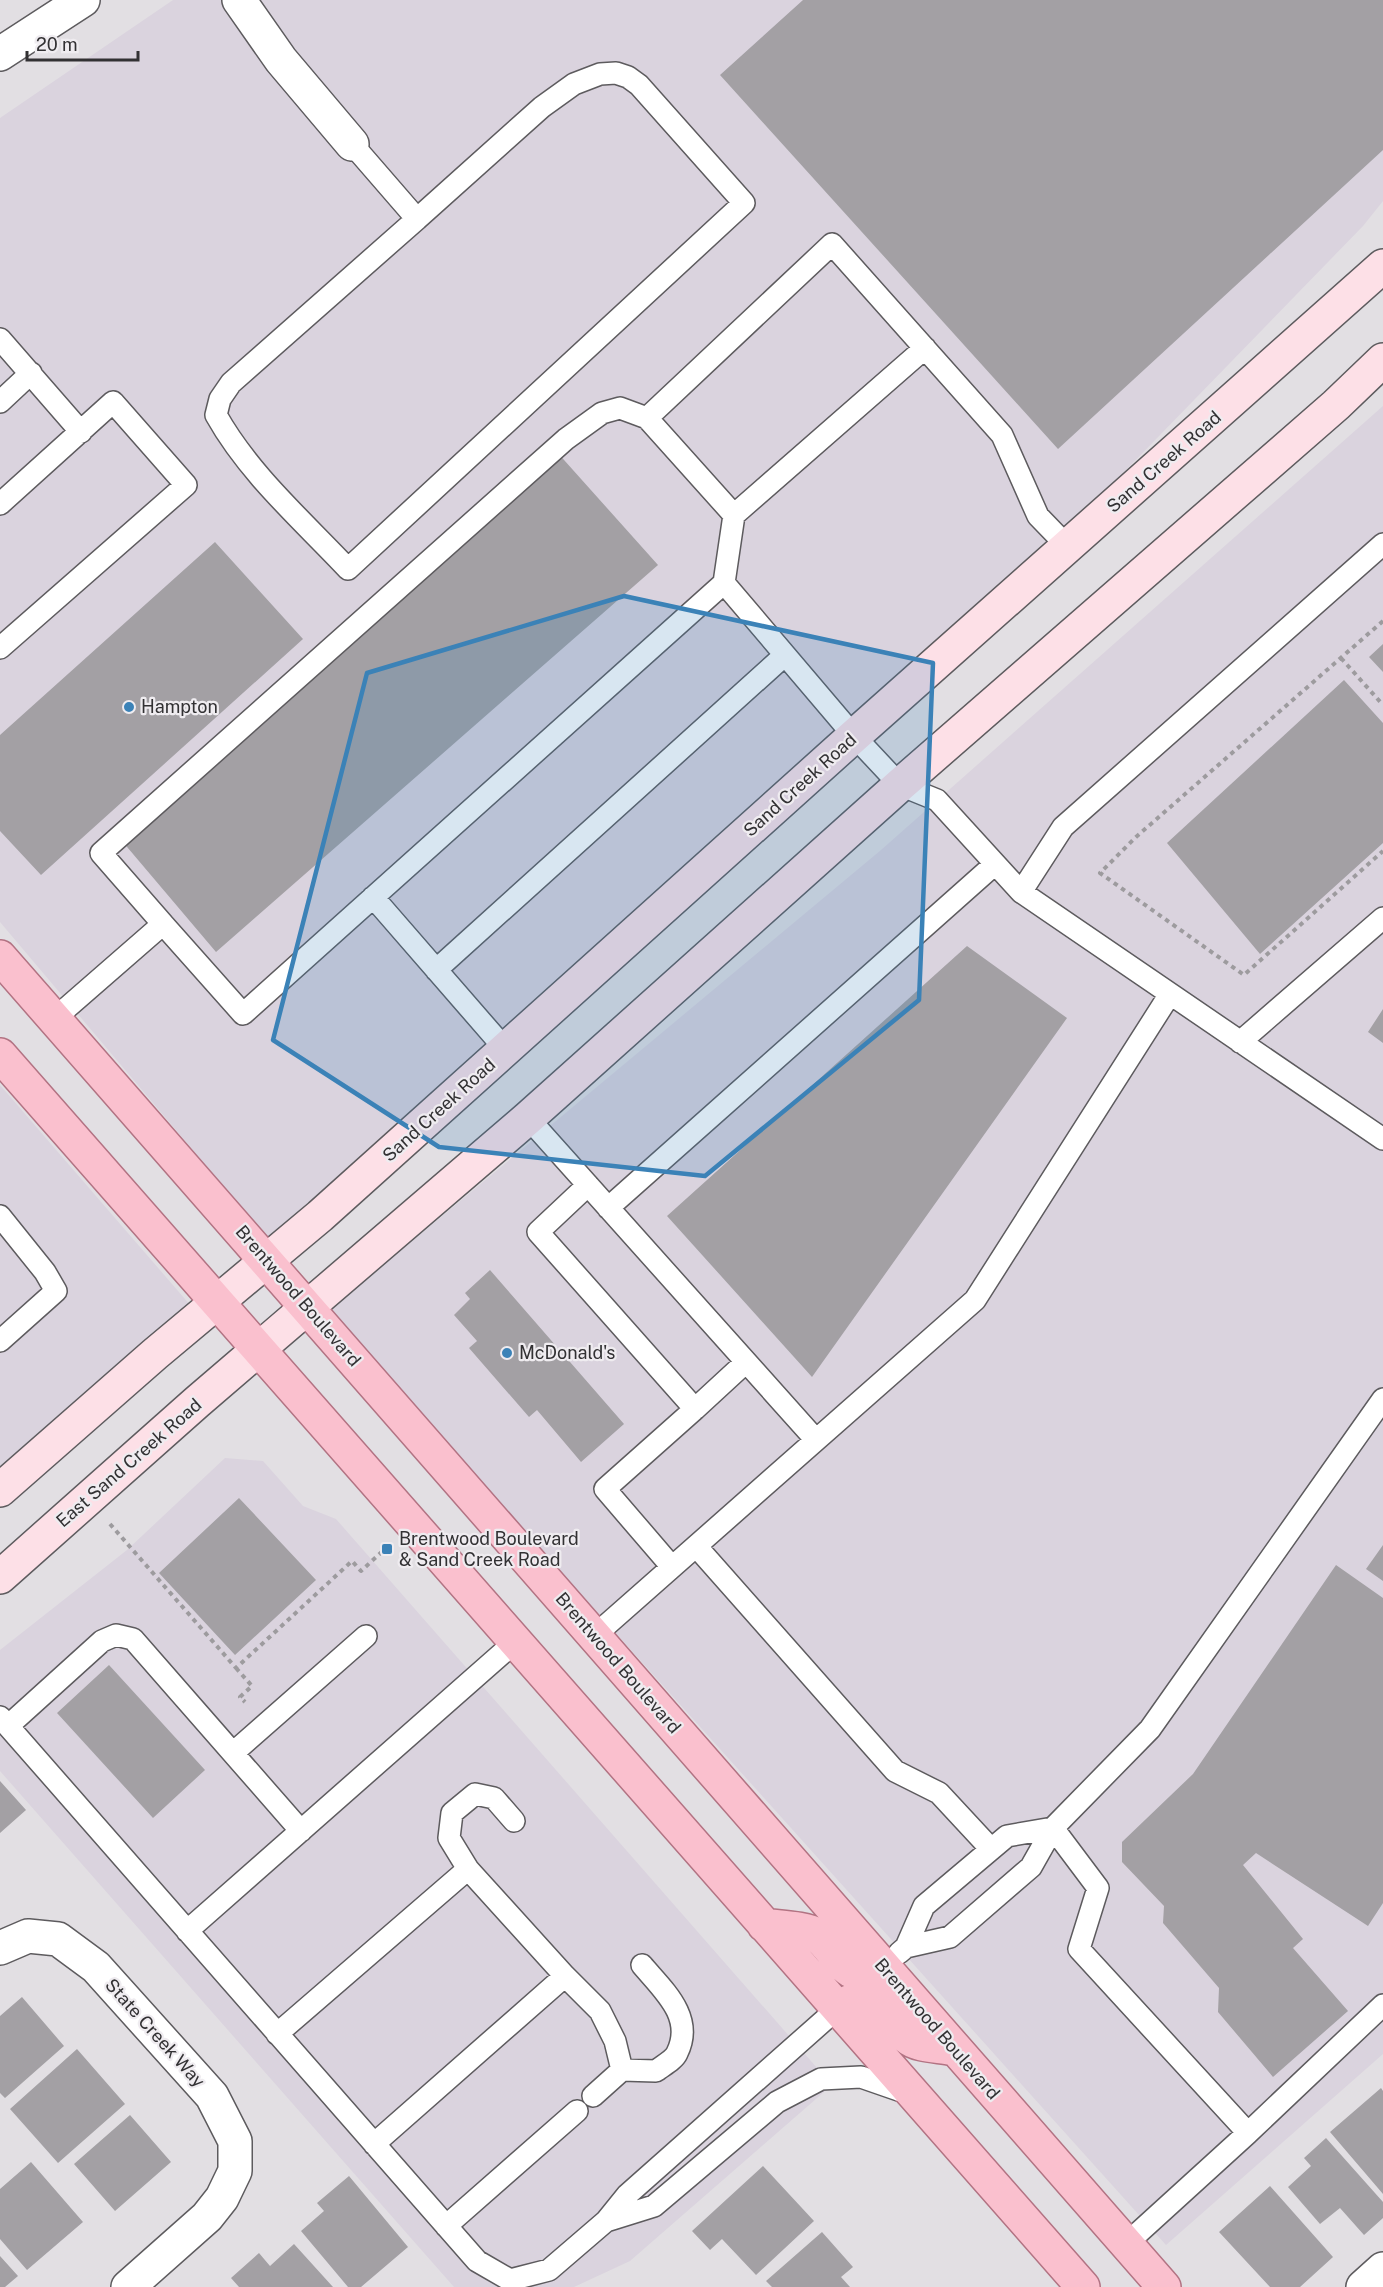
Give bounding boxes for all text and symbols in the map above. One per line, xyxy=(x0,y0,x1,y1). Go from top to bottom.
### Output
scale bar xyxy=(27,24,138,62)
text: 20 m xyxy=(36,34,78,55)
street label: Sand Creek Road xyxy=(1102,406,1225,517)
place label: Hampton xyxy=(141,696,218,717)
marker: Hampton xyxy=(122,700,136,714)
street label: Sand Creek Road xyxy=(739,729,860,841)
street label: Sand Creek Road xyxy=(378,1054,499,1166)
street label: Brentwood Boulevard xyxy=(231,1221,365,1370)
place label: McDonald's xyxy=(519,1342,615,1363)
marker: McDonald's xyxy=(500,1346,514,1360)
street label: East Sand Creek Road xyxy=(52,1394,206,1531)
place label: Brentwood Boulevard & Sand Creek Road xyxy=(399,1528,579,1570)
marker: Brentwood Boulevard & Sand Creek Road xyxy=(380,1542,394,1556)
street label: Brentwood Boulevard xyxy=(551,1588,685,1737)
street label: Brentwood Boulevard xyxy=(870,1954,1004,2103)
street label: State Creek Way xyxy=(101,1974,210,2092)

